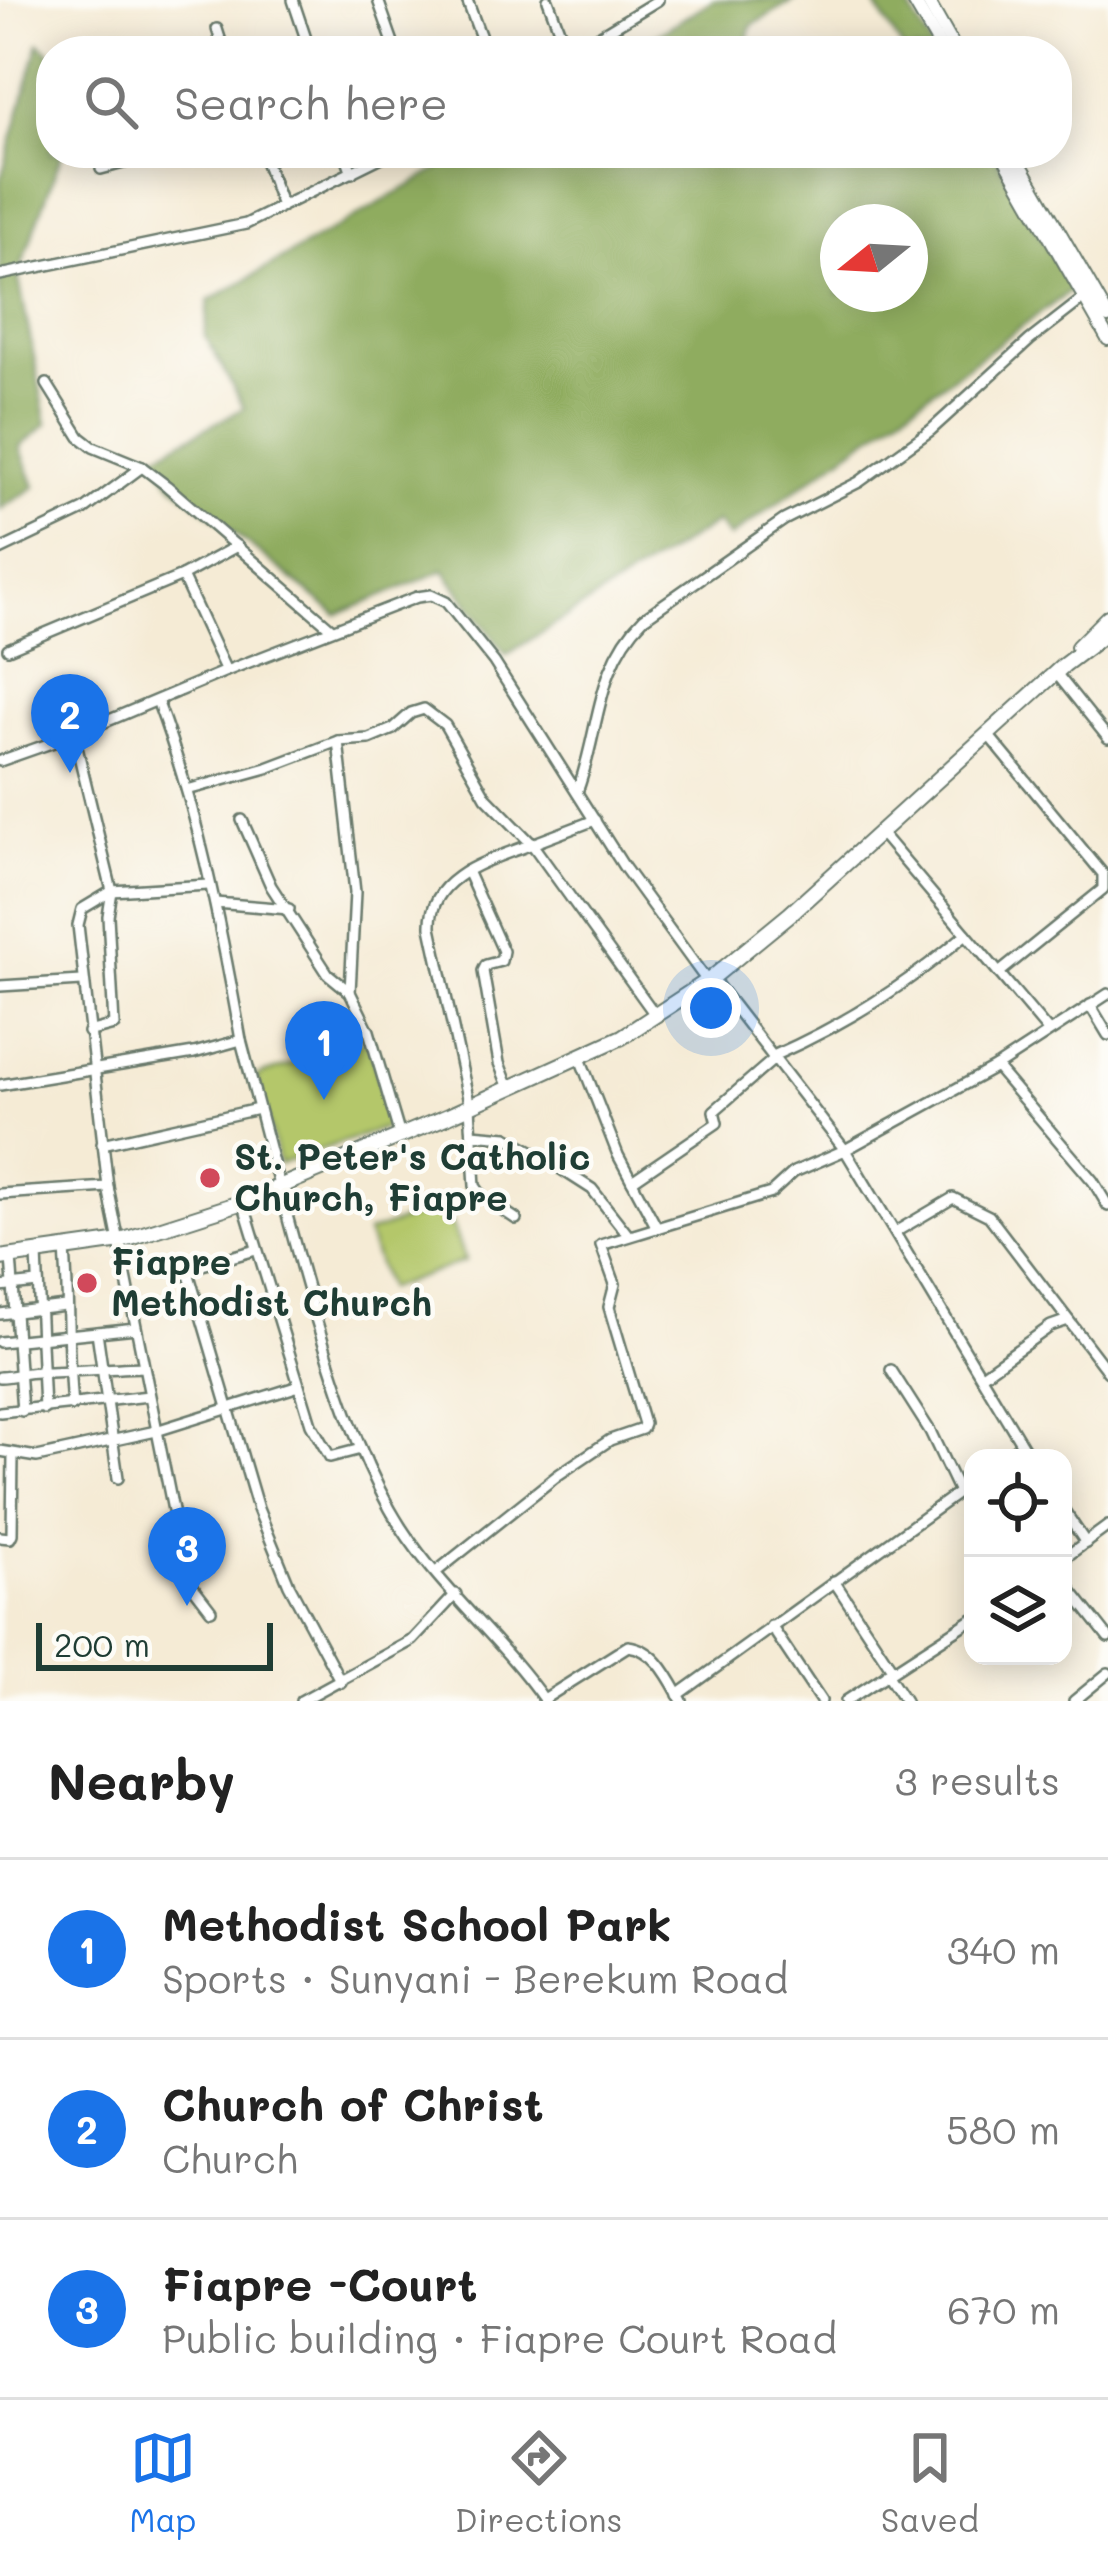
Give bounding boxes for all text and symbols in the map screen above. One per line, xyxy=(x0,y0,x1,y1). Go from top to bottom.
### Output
search box xyxy=(36,36,1072,168)
icon: search xyxy=(78,69,144,135)
text: Search here xyxy=(174,73,448,131)
north arrow xyxy=(820,204,928,312)
pin: 2 xyxy=(31,674,109,773)
your location xyxy=(681,978,741,1038)
pin: 1 xyxy=(285,1001,363,1100)
place label: St. Peter's Catholic Church, Fiapre xyxy=(234,1132,591,1220)
marker: St. Peter's Catholic Church, Fiapre xyxy=(197,1165,223,1191)
place label: Fiapre Methodist Church xyxy=(111,1237,432,1325)
marker: Fiapre Methodist Church xyxy=(74,1270,100,1296)
map controls xyxy=(964,1449,1072,1665)
button: locate xyxy=(964,1449,1072,1557)
pin: 3 xyxy=(148,1507,226,1606)
button: layers xyxy=(964,1557,1072,1665)
scale bar xyxy=(36,1617,273,1670)
text: 200 m xyxy=(54,1622,150,1665)
text: Nearby xyxy=(48,1746,235,1813)
text: 3 results xyxy=(895,1754,1060,1805)
text: Methodist School Park xyxy=(162,1894,672,1952)
text: 1 xyxy=(78,1923,96,1974)
text: 340 m xyxy=(947,1923,1060,1974)
text: Sports · Sunyani - Berekum Road xyxy=(162,1952,788,2003)
text: Church of Christ xyxy=(162,2074,544,2132)
text: 2 xyxy=(76,2103,98,2154)
text: 580 m xyxy=(946,2103,1060,2154)
text: Church xyxy=(162,2132,298,2183)
text: Fiapre -Court xyxy=(162,2254,477,2312)
text: 3 xyxy=(75,2283,99,2334)
text: 670 m xyxy=(947,2283,1060,2334)
text: Public building · Fiapre Court Road xyxy=(162,2312,837,2363)
tab: Map xyxy=(129,2425,196,2540)
tab: Directions xyxy=(455,2425,622,2540)
tab: Saved xyxy=(881,2425,979,2540)

